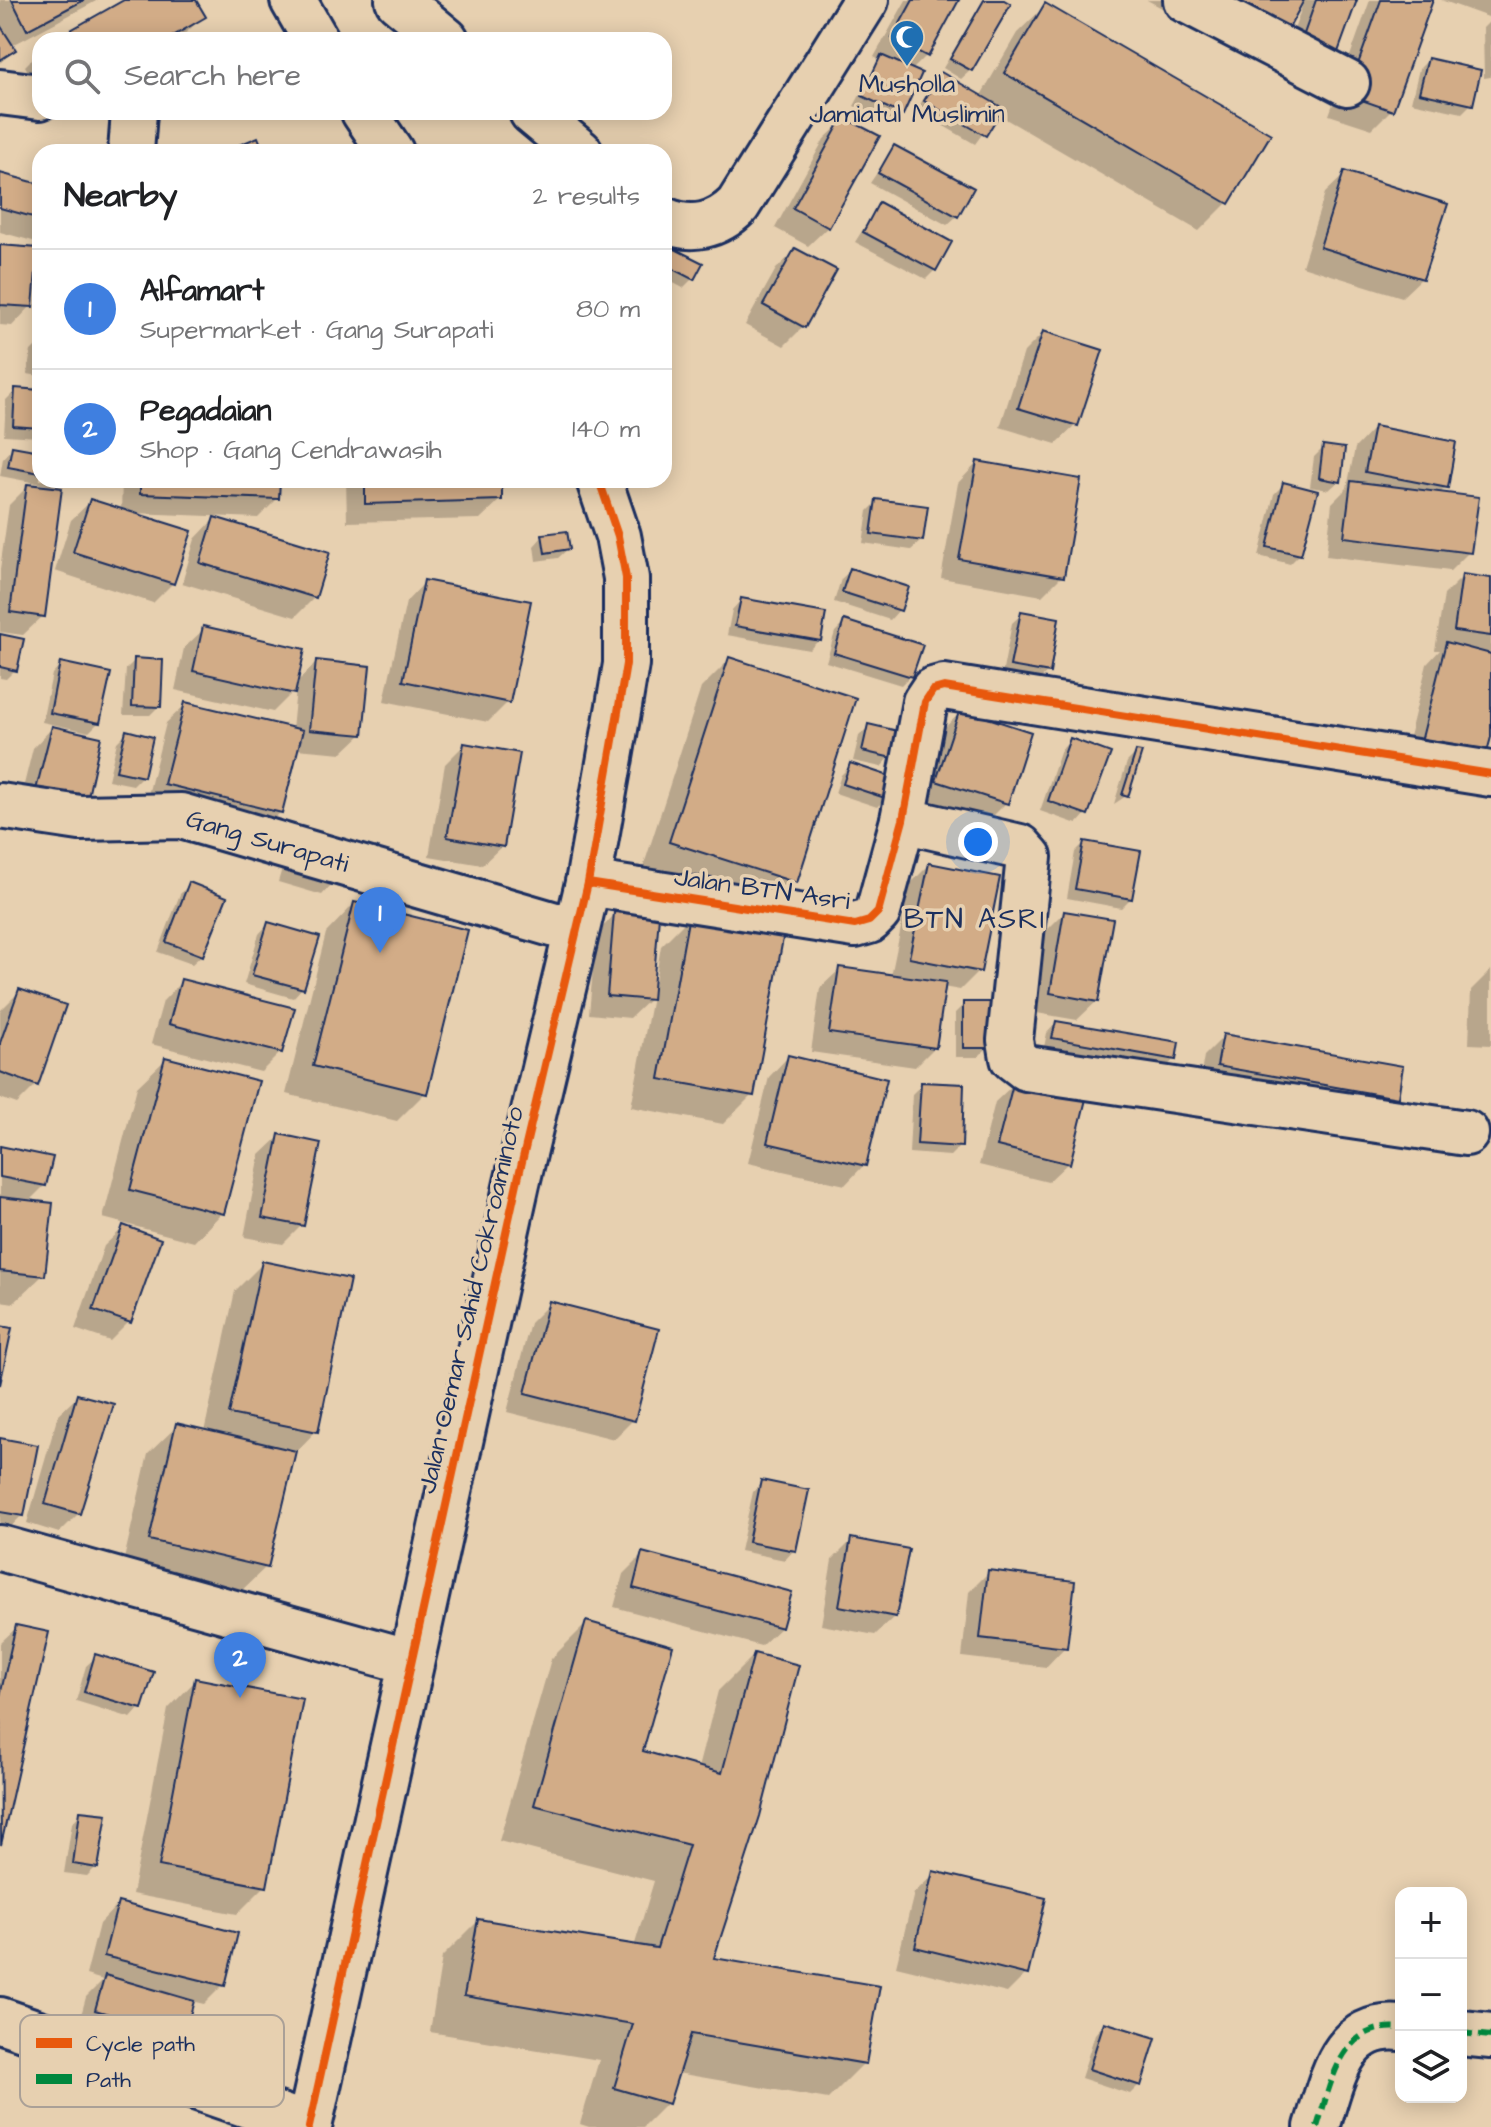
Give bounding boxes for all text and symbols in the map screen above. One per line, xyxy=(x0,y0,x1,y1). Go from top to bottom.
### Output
mosque icon: Musholla Jamiatul Muslimin xyxy=(888,18,926,68)
search box xyxy=(32,32,672,120)
icon: search xyxy=(60,54,104,98)
text: Search here xyxy=(124,55,301,97)
place label: Musholla Jamiatul Muslimin xyxy=(809,66,1005,132)
text: Nearby xyxy=(64,172,178,220)
text: 2 results xyxy=(532,178,640,214)
text: Alfamart xyxy=(140,270,264,312)
text: 1 xyxy=(88,291,92,327)
text: 80 m xyxy=(576,291,640,327)
text: Supermarket · Gang Surapati xyxy=(140,312,493,348)
text: Pegadaian xyxy=(140,390,272,432)
text: 2 xyxy=(83,411,97,447)
text: 140 m xyxy=(572,411,640,447)
text: Shop · Gang Cendrawasih xyxy=(140,432,442,468)
street label: Gang Surapati xyxy=(182,800,353,882)
your location xyxy=(958,822,998,862)
street label: Jalan BTN Asri xyxy=(672,859,852,919)
pin: 1 xyxy=(354,887,406,953)
district label: BTN ASRI xyxy=(904,900,1046,939)
street label: Jalan Oemar Sahid Cokroaminoto xyxy=(409,1103,533,1497)
pin: 2 xyxy=(214,1632,266,1698)
map controls xyxy=(1395,1887,1467,2103)
button: + xyxy=(1395,1887,1467,1959)
button: − xyxy=(1395,1959,1467,2031)
legend xyxy=(20,2015,284,2107)
text: Cycle path xyxy=(86,2029,195,2061)
button: layers xyxy=(1395,2031,1467,2103)
text: Path xyxy=(86,2065,131,2096)

